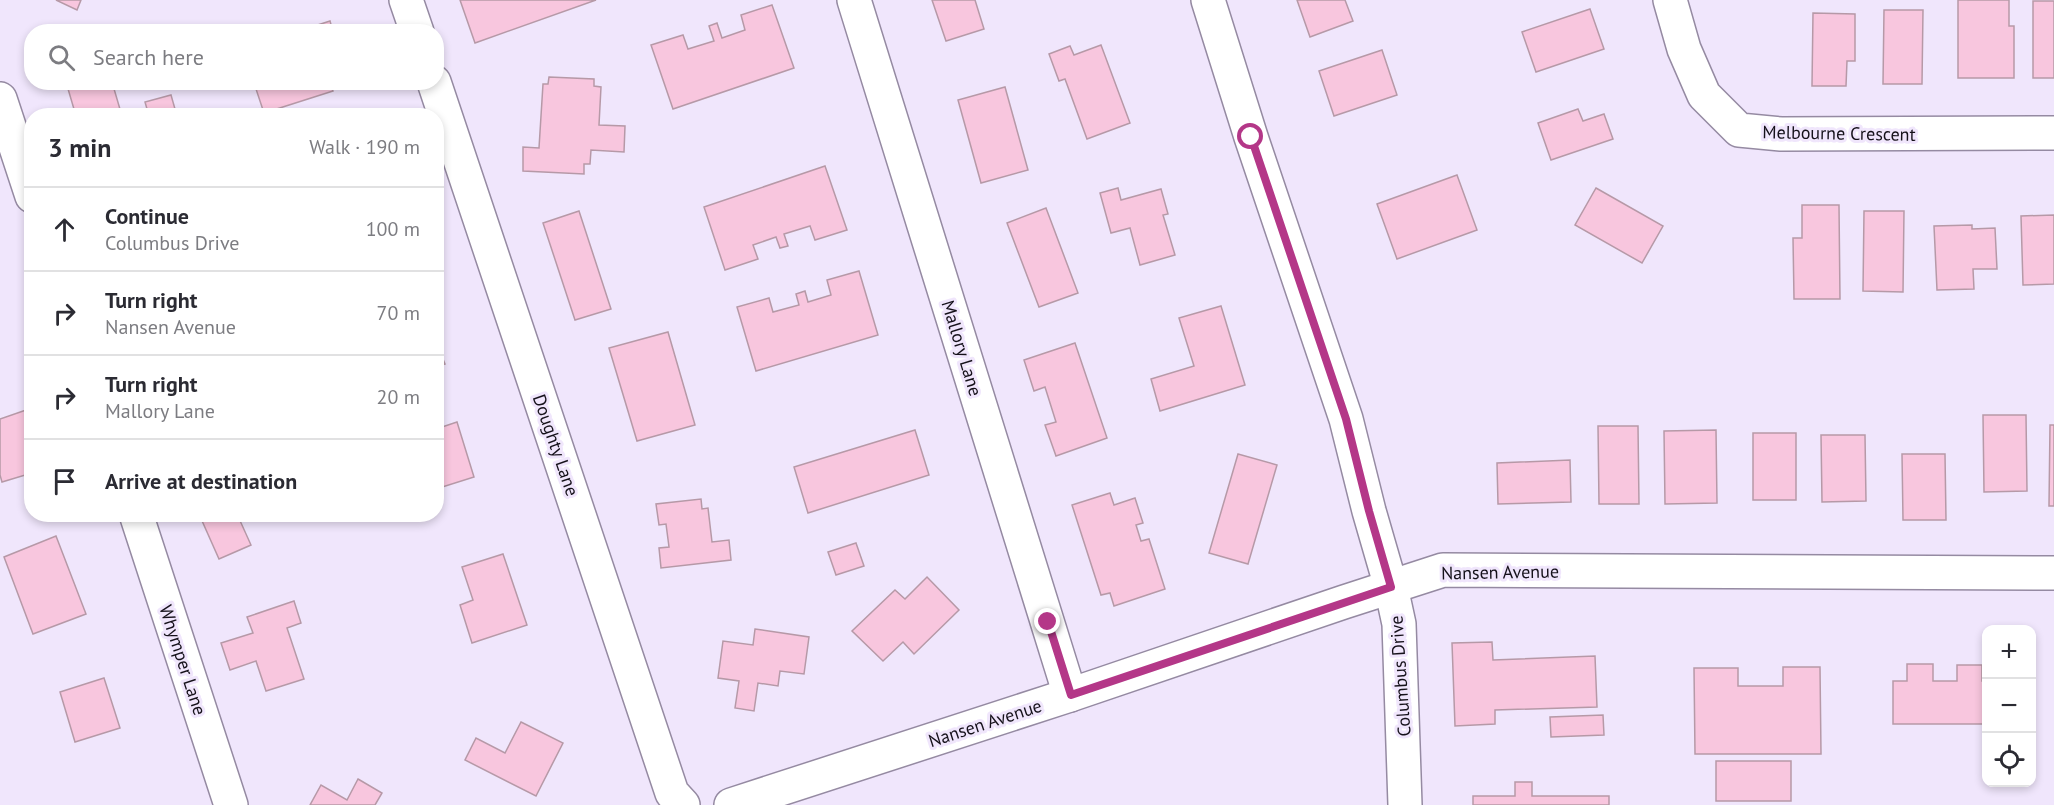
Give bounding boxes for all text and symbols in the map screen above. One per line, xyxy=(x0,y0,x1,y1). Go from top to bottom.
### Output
search box xyxy=(24,24,444,90)
icon: search xyxy=(45,41,78,74)
text: Search here xyxy=(93,43,204,71)
street label: Melbourne Crescent xyxy=(1762,120,1916,146)
route start xyxy=(1237,123,1263,149)
text: 3 min xyxy=(48,131,111,164)
text: Walk · 190 m xyxy=(309,134,420,160)
text: Continue xyxy=(105,202,189,230)
icon: ahead xyxy=(48,213,81,246)
text: 100 m xyxy=(366,216,420,242)
text: Columbus Drive xyxy=(105,230,239,256)
text: Turn right xyxy=(105,286,197,314)
icon: right xyxy=(48,297,81,330)
street label: Mallory Lane xyxy=(937,297,987,399)
text: 70 m xyxy=(377,300,420,326)
text: Nansen Avenue xyxy=(105,314,236,340)
text: Turn right xyxy=(105,370,197,398)
icon: right xyxy=(48,381,81,414)
text: 20 m xyxy=(377,384,420,410)
street label: Doughty Lane xyxy=(528,391,584,499)
text: Mallory Lane xyxy=(105,398,215,424)
icon: arrive xyxy=(48,465,81,498)
text: Arrive at destination xyxy=(105,467,297,495)
street label: Nansen Avenue xyxy=(1441,559,1559,585)
street label: Whymper Lane xyxy=(154,602,212,718)
route end xyxy=(1034,608,1060,634)
street label: Columbus Drive xyxy=(1384,615,1416,737)
map controls xyxy=(1982,625,2036,787)
button: + xyxy=(1982,625,2036,679)
button: − xyxy=(1982,679,2036,733)
street label: Nansen Avenue xyxy=(925,694,1045,752)
button: locate xyxy=(1982,733,2036,787)

